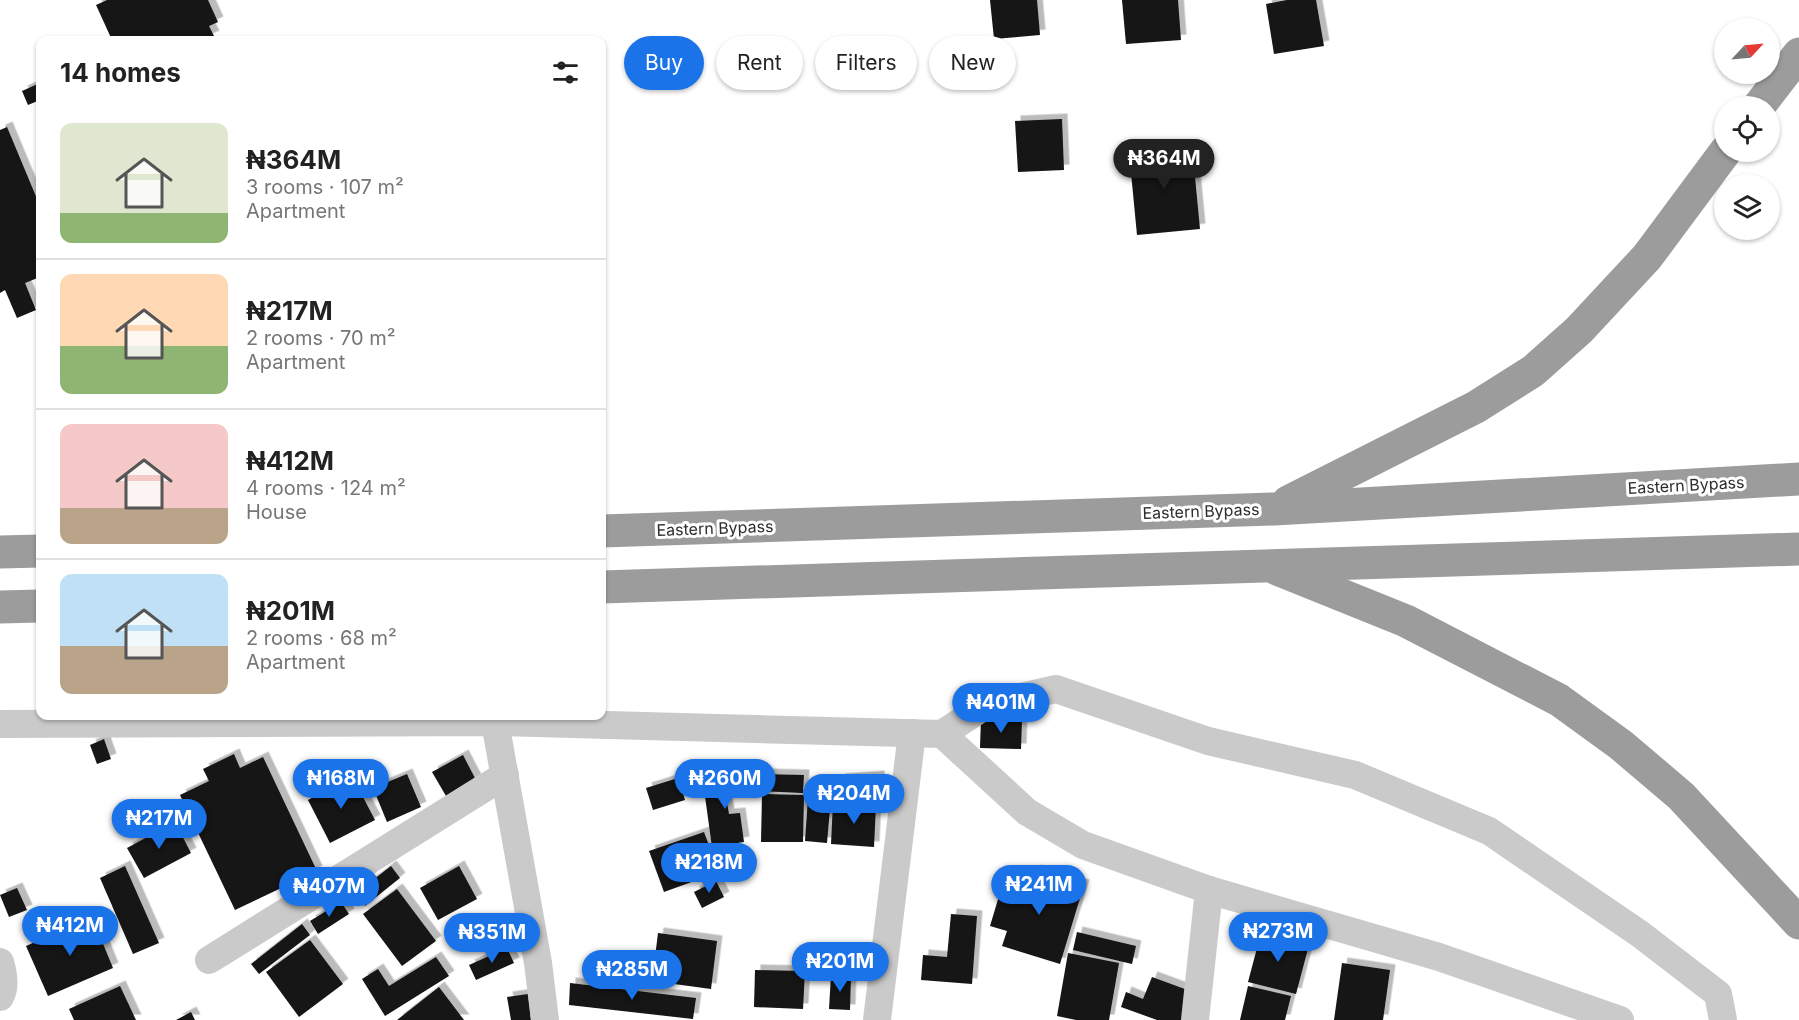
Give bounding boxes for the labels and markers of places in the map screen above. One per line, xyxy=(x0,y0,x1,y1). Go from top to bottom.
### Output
pin: ₦364M xyxy=(1122,139,1206,190)
pin: ₦401M xyxy=(959,683,1043,734)
pin: ₦168M xyxy=(299,759,383,810)
pin: ₦260M xyxy=(683,759,767,810)
pin: ₦204M xyxy=(812,774,896,825)
pin: ₦217M xyxy=(117,799,201,850)
pin: ₦218M xyxy=(667,843,751,894)
pin: ₦241M xyxy=(997,865,1081,916)
pin: ₦407M xyxy=(287,867,371,918)
pin: ₦412M xyxy=(28,906,112,957)
pin: ₦273M xyxy=(1236,912,1320,963)
pin: ₦351M xyxy=(450,913,534,964)
pin: ₦201M xyxy=(798,942,882,993)
pin: ₦285M xyxy=(590,950,674,1001)

